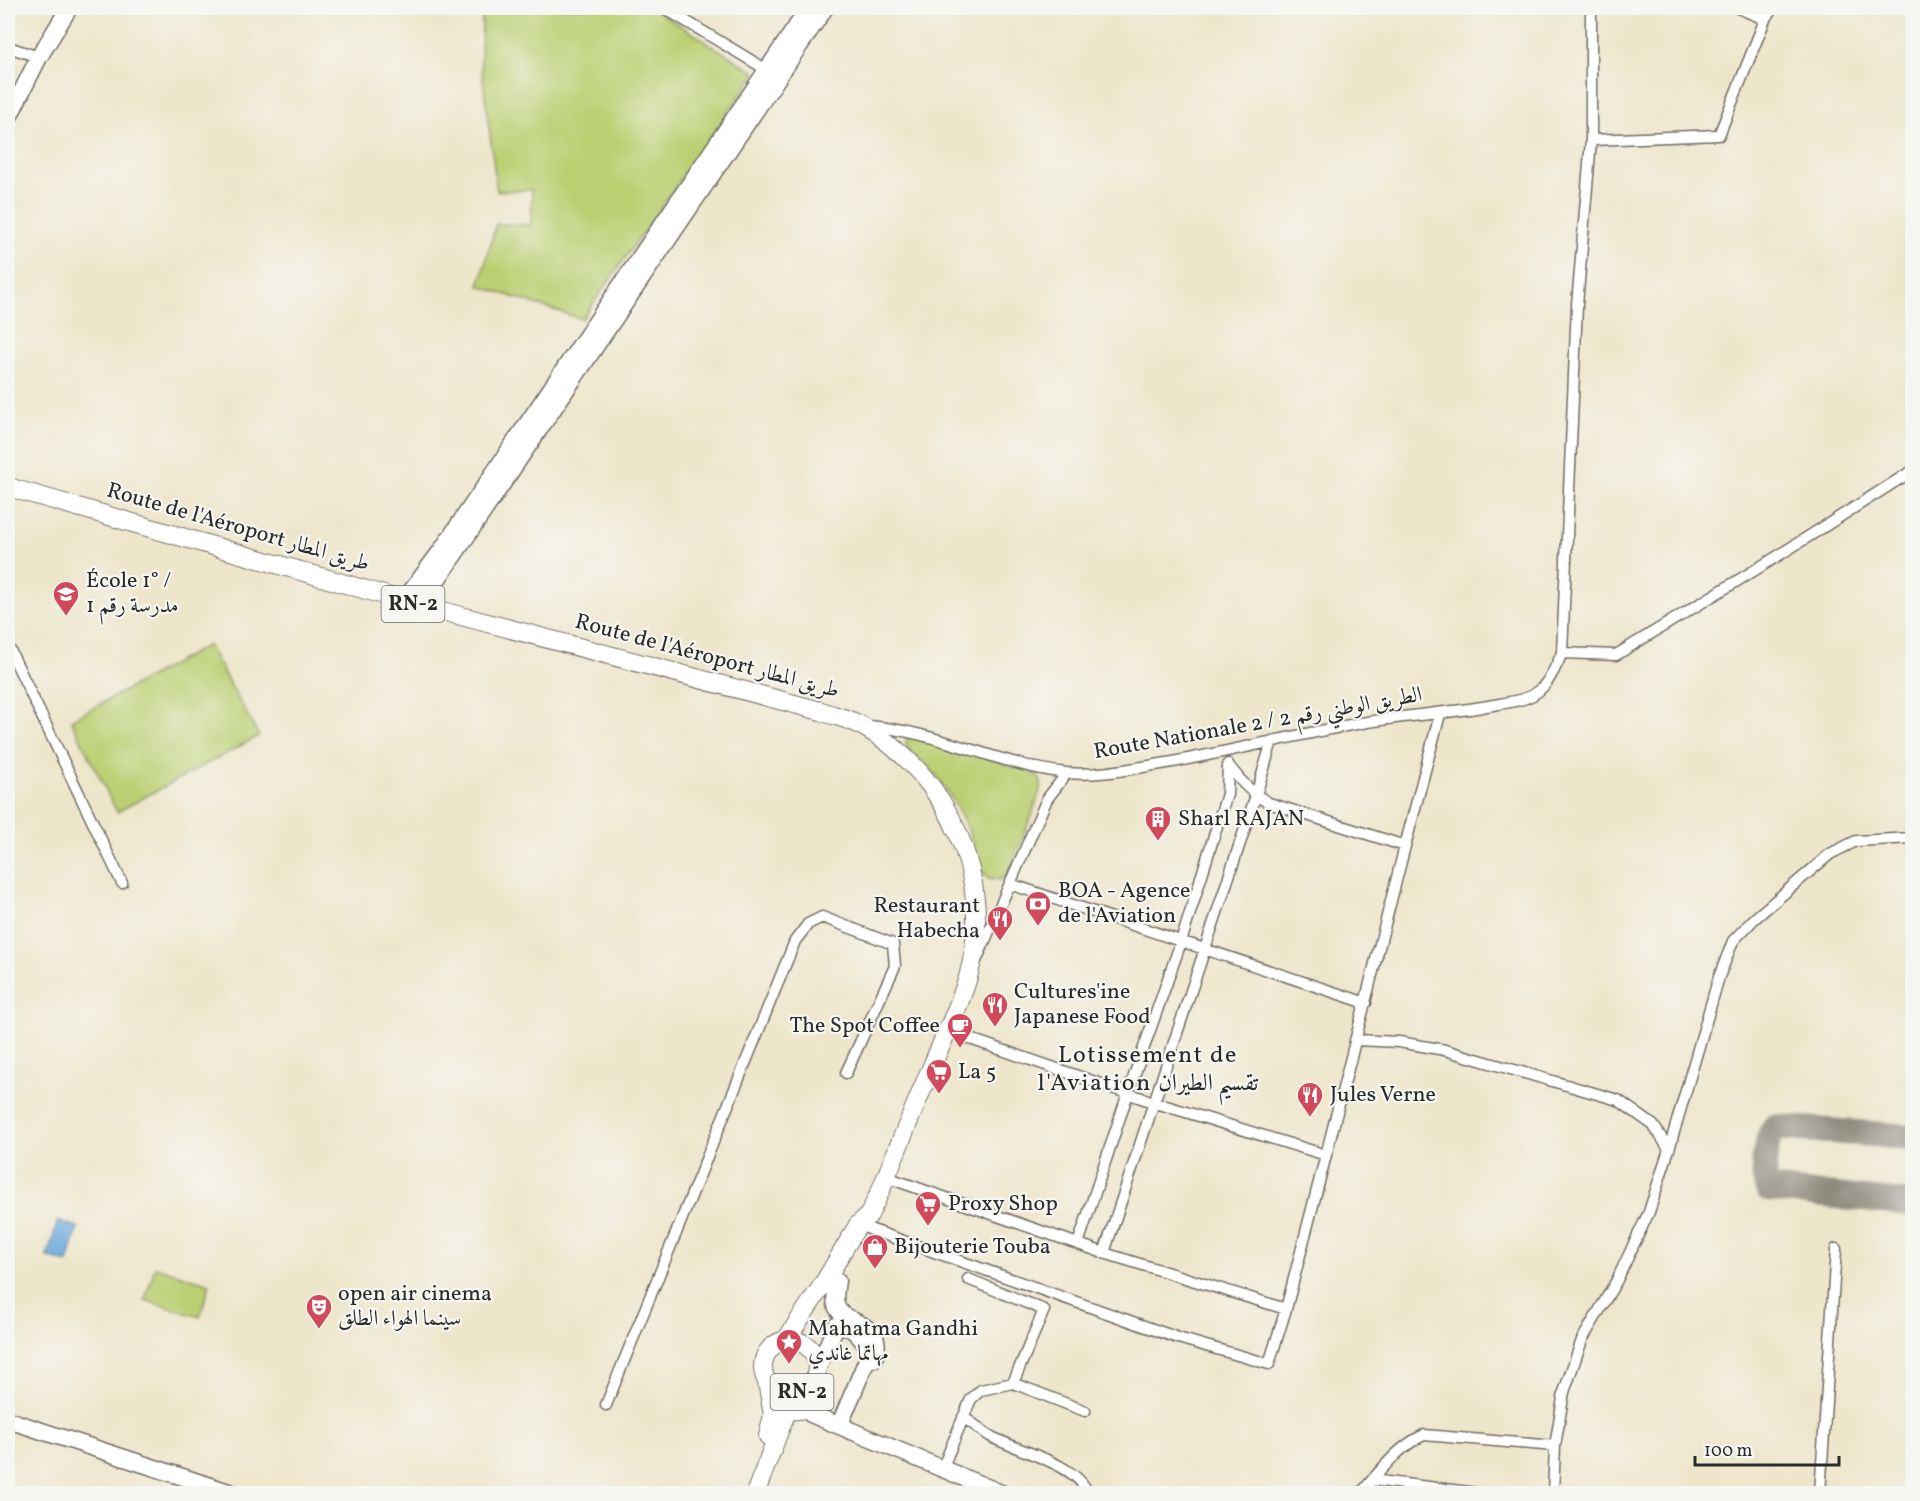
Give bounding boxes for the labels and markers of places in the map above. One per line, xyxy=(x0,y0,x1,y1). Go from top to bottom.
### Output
place label: École 1° / مدرسة رقم 1 xyxy=(86,566,179,625)
school or university icon: École 1° / مدرسة رقم 1 xyxy=(51,579,81,617)
building icon: Sharl RAJAN xyxy=(1143,804,1173,842)
place label: Sharl RAJAN xyxy=(1178,804,1304,835)
place label: BOA - Agence de l'Aviation xyxy=(1058,876,1191,932)
bank icon: BOA - Agence de l'Aviation xyxy=(1023,889,1053,927)
place label: Restaurant Habecha xyxy=(873,891,980,947)
restaurant icon: Restaurant Habecha xyxy=(985,904,1015,942)
place label: Cultures'ine Japanese Food xyxy=(1014,977,1151,1033)
restaurant icon: Cultures'ine Japanese Food xyxy=(980,990,1010,1028)
place label: The Spot Coffee xyxy=(789,1011,940,1042)
cafe icon: The Spot Coffee xyxy=(945,1011,975,1049)
supermarket icon: La 5 xyxy=(924,1057,954,1095)
place label: La 5 xyxy=(958,1057,996,1088)
restaurant icon: Jules Verne xyxy=(1295,1080,1325,1118)
place label: Jules Verne xyxy=(1330,1080,1436,1111)
supermarket icon: Proxy Shop xyxy=(913,1189,943,1227)
place label: Proxy Shop xyxy=(948,1189,1058,1220)
shop icon: Bijouterie Touba xyxy=(860,1232,890,1270)
place label: Bijouterie Touba xyxy=(894,1232,1051,1263)
place label: open air cinema سينما الهواء الطلق xyxy=(338,1279,492,1335)
theatre icon: open air cinema سينما الهواء الطلق xyxy=(304,1292,334,1330)
place label: Mahatma Gandhi مهاتما غاندي xyxy=(808,1314,978,1370)
place icon: Mahatma Gandhi مهاتما غاندي xyxy=(774,1327,804,1365)

